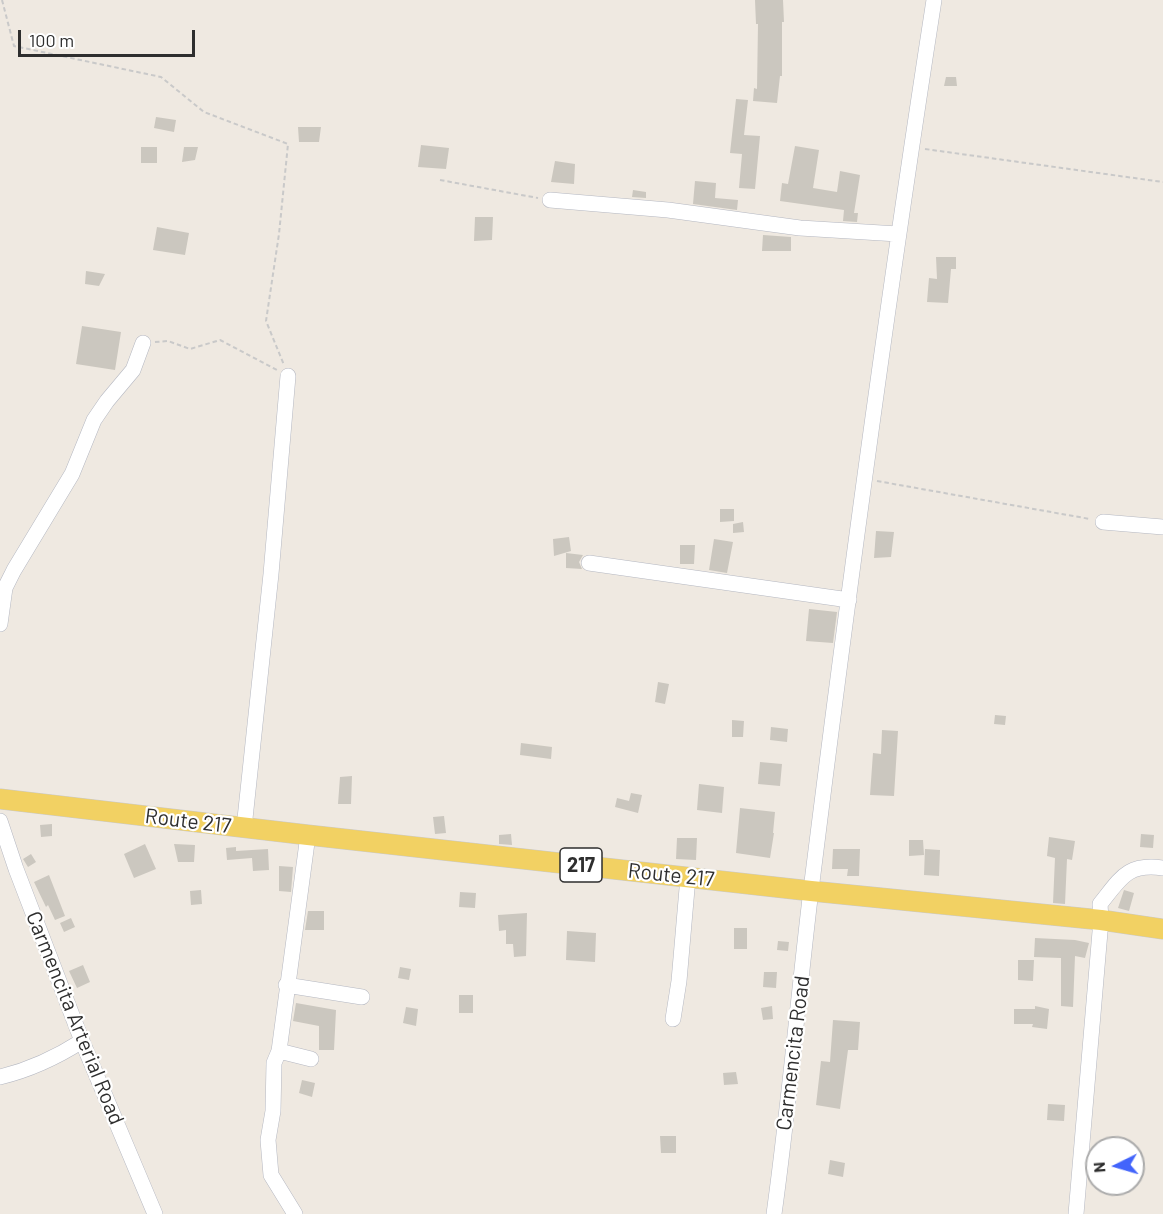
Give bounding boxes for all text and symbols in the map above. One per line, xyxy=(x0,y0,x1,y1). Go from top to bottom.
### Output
scale bar xyxy=(21,18,198,56)
text: 100 m xyxy=(29,29,74,51)
street label: Route 217 xyxy=(144,803,232,839)
road number: 217 xyxy=(560,848,602,882)
street label: Route 217 xyxy=(627,858,715,892)
street label: Carmencita Arterial Road xyxy=(21,908,129,1128)
street label: Carmencita Road xyxy=(771,974,815,1132)
north arrow xyxy=(1085,1136,1145,1196)
text: N xyxy=(1089,1161,1108,1174)

